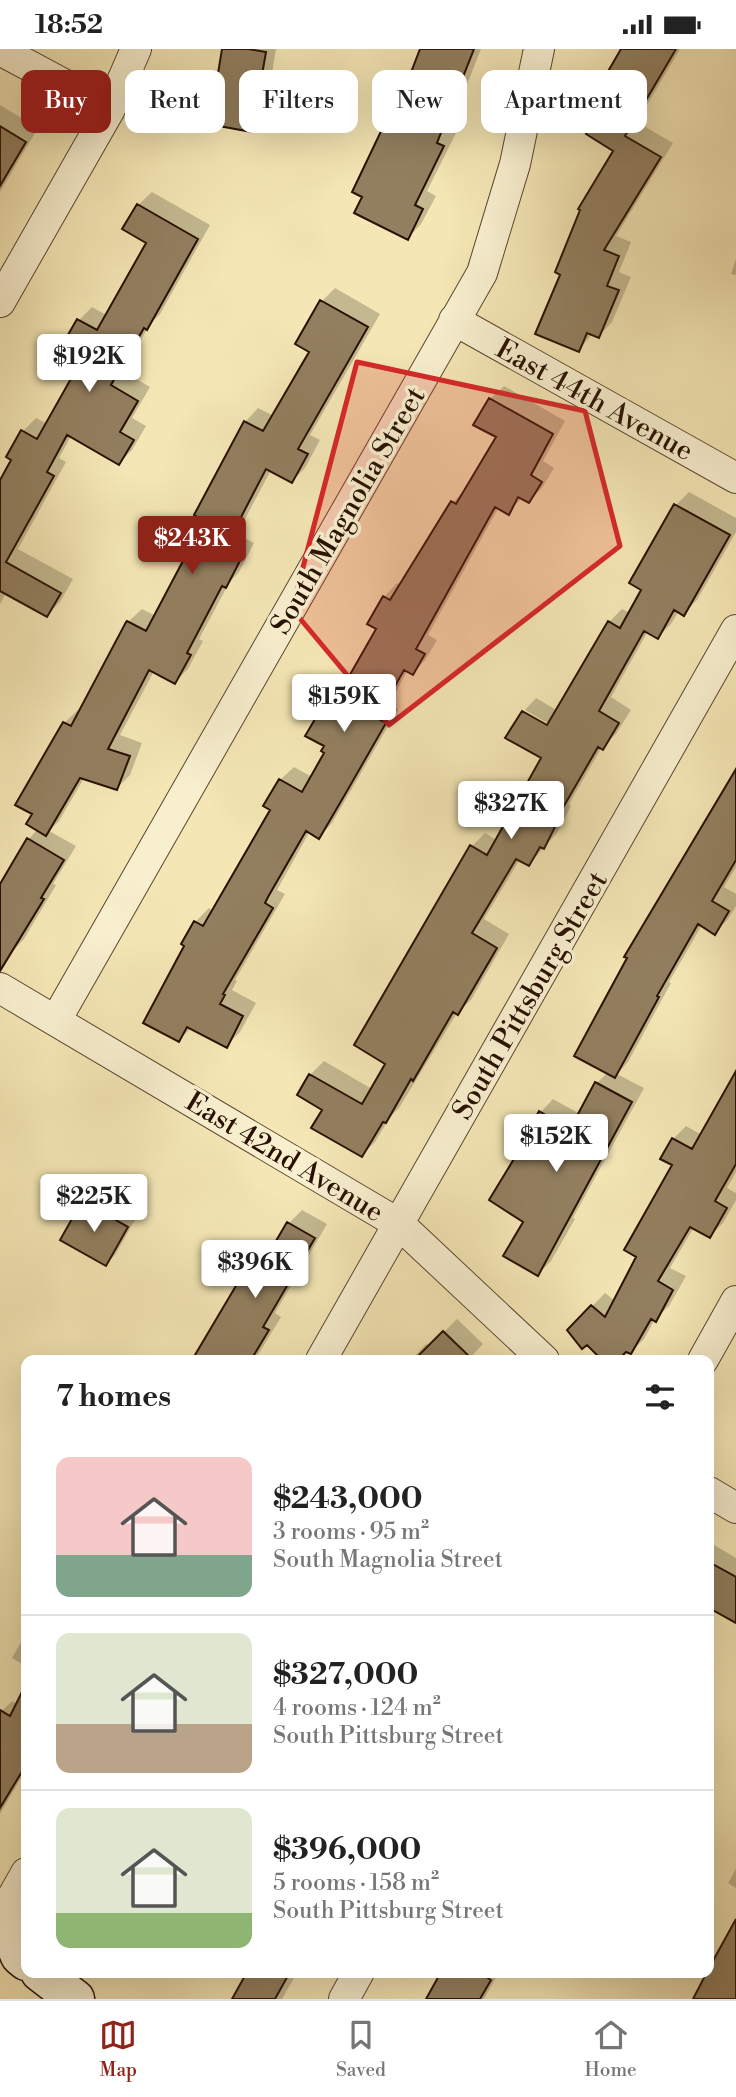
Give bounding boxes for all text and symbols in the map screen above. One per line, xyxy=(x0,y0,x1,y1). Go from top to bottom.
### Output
text: 18:52 xyxy=(35,9,103,41)
chip: Buy xyxy=(21,70,111,133)
chip: Rent xyxy=(125,70,225,133)
chip: Filters xyxy=(239,70,358,133)
chip: New xyxy=(372,70,467,133)
chip: Apartment xyxy=(481,70,647,133)
street label: East 44th Avenue xyxy=(489,332,699,469)
pin: $192K xyxy=(40,335,138,394)
text: $192K xyxy=(53,343,125,371)
street label: South Magnolia Street xyxy=(263,381,433,641)
pin: $243K xyxy=(143,517,241,576)
text: $243K xyxy=(154,525,230,553)
pin: $159K xyxy=(295,675,393,734)
text: $159K xyxy=(308,683,380,711)
pin: $327K xyxy=(462,781,560,841)
text: $327K xyxy=(474,790,548,818)
street label: South Pittsburg Street xyxy=(445,865,616,1126)
street label: East 42nd Avenue xyxy=(179,1084,390,1230)
pin: $152K xyxy=(507,1115,605,1174)
text: $152K xyxy=(520,1123,592,1151)
pin: $225K xyxy=(45,1175,143,1234)
text: $225K xyxy=(56,1183,132,1211)
pin: $396K xyxy=(206,1241,304,1300)
text: $396K xyxy=(217,1249,293,1277)
text: 7 homes xyxy=(56,1378,171,1416)
icon: filters xyxy=(641,1378,679,1416)
text: $243,000 xyxy=(273,1480,423,1518)
icon: home xyxy=(112,1485,196,1569)
text: 3 rooms · 95 m² xyxy=(273,1518,429,1546)
text: South Magnolia Street xyxy=(273,1546,503,1574)
text: $327,000 xyxy=(273,1656,418,1694)
icon: home xyxy=(112,1661,196,1745)
text: 4 rooms · 124 m² xyxy=(273,1694,441,1722)
text: South Pittsburg Street xyxy=(273,1722,504,1750)
text: $396,000 xyxy=(273,1831,421,1869)
icon: home xyxy=(112,1836,196,1920)
text: 5 rooms · 158 m² xyxy=(273,1869,439,1897)
text: South Pittsburg Street xyxy=(273,1897,504,1925)
tab: Map xyxy=(99,2016,137,2082)
tab: Saved xyxy=(336,2016,386,2082)
tab: Home xyxy=(585,2016,637,2082)

